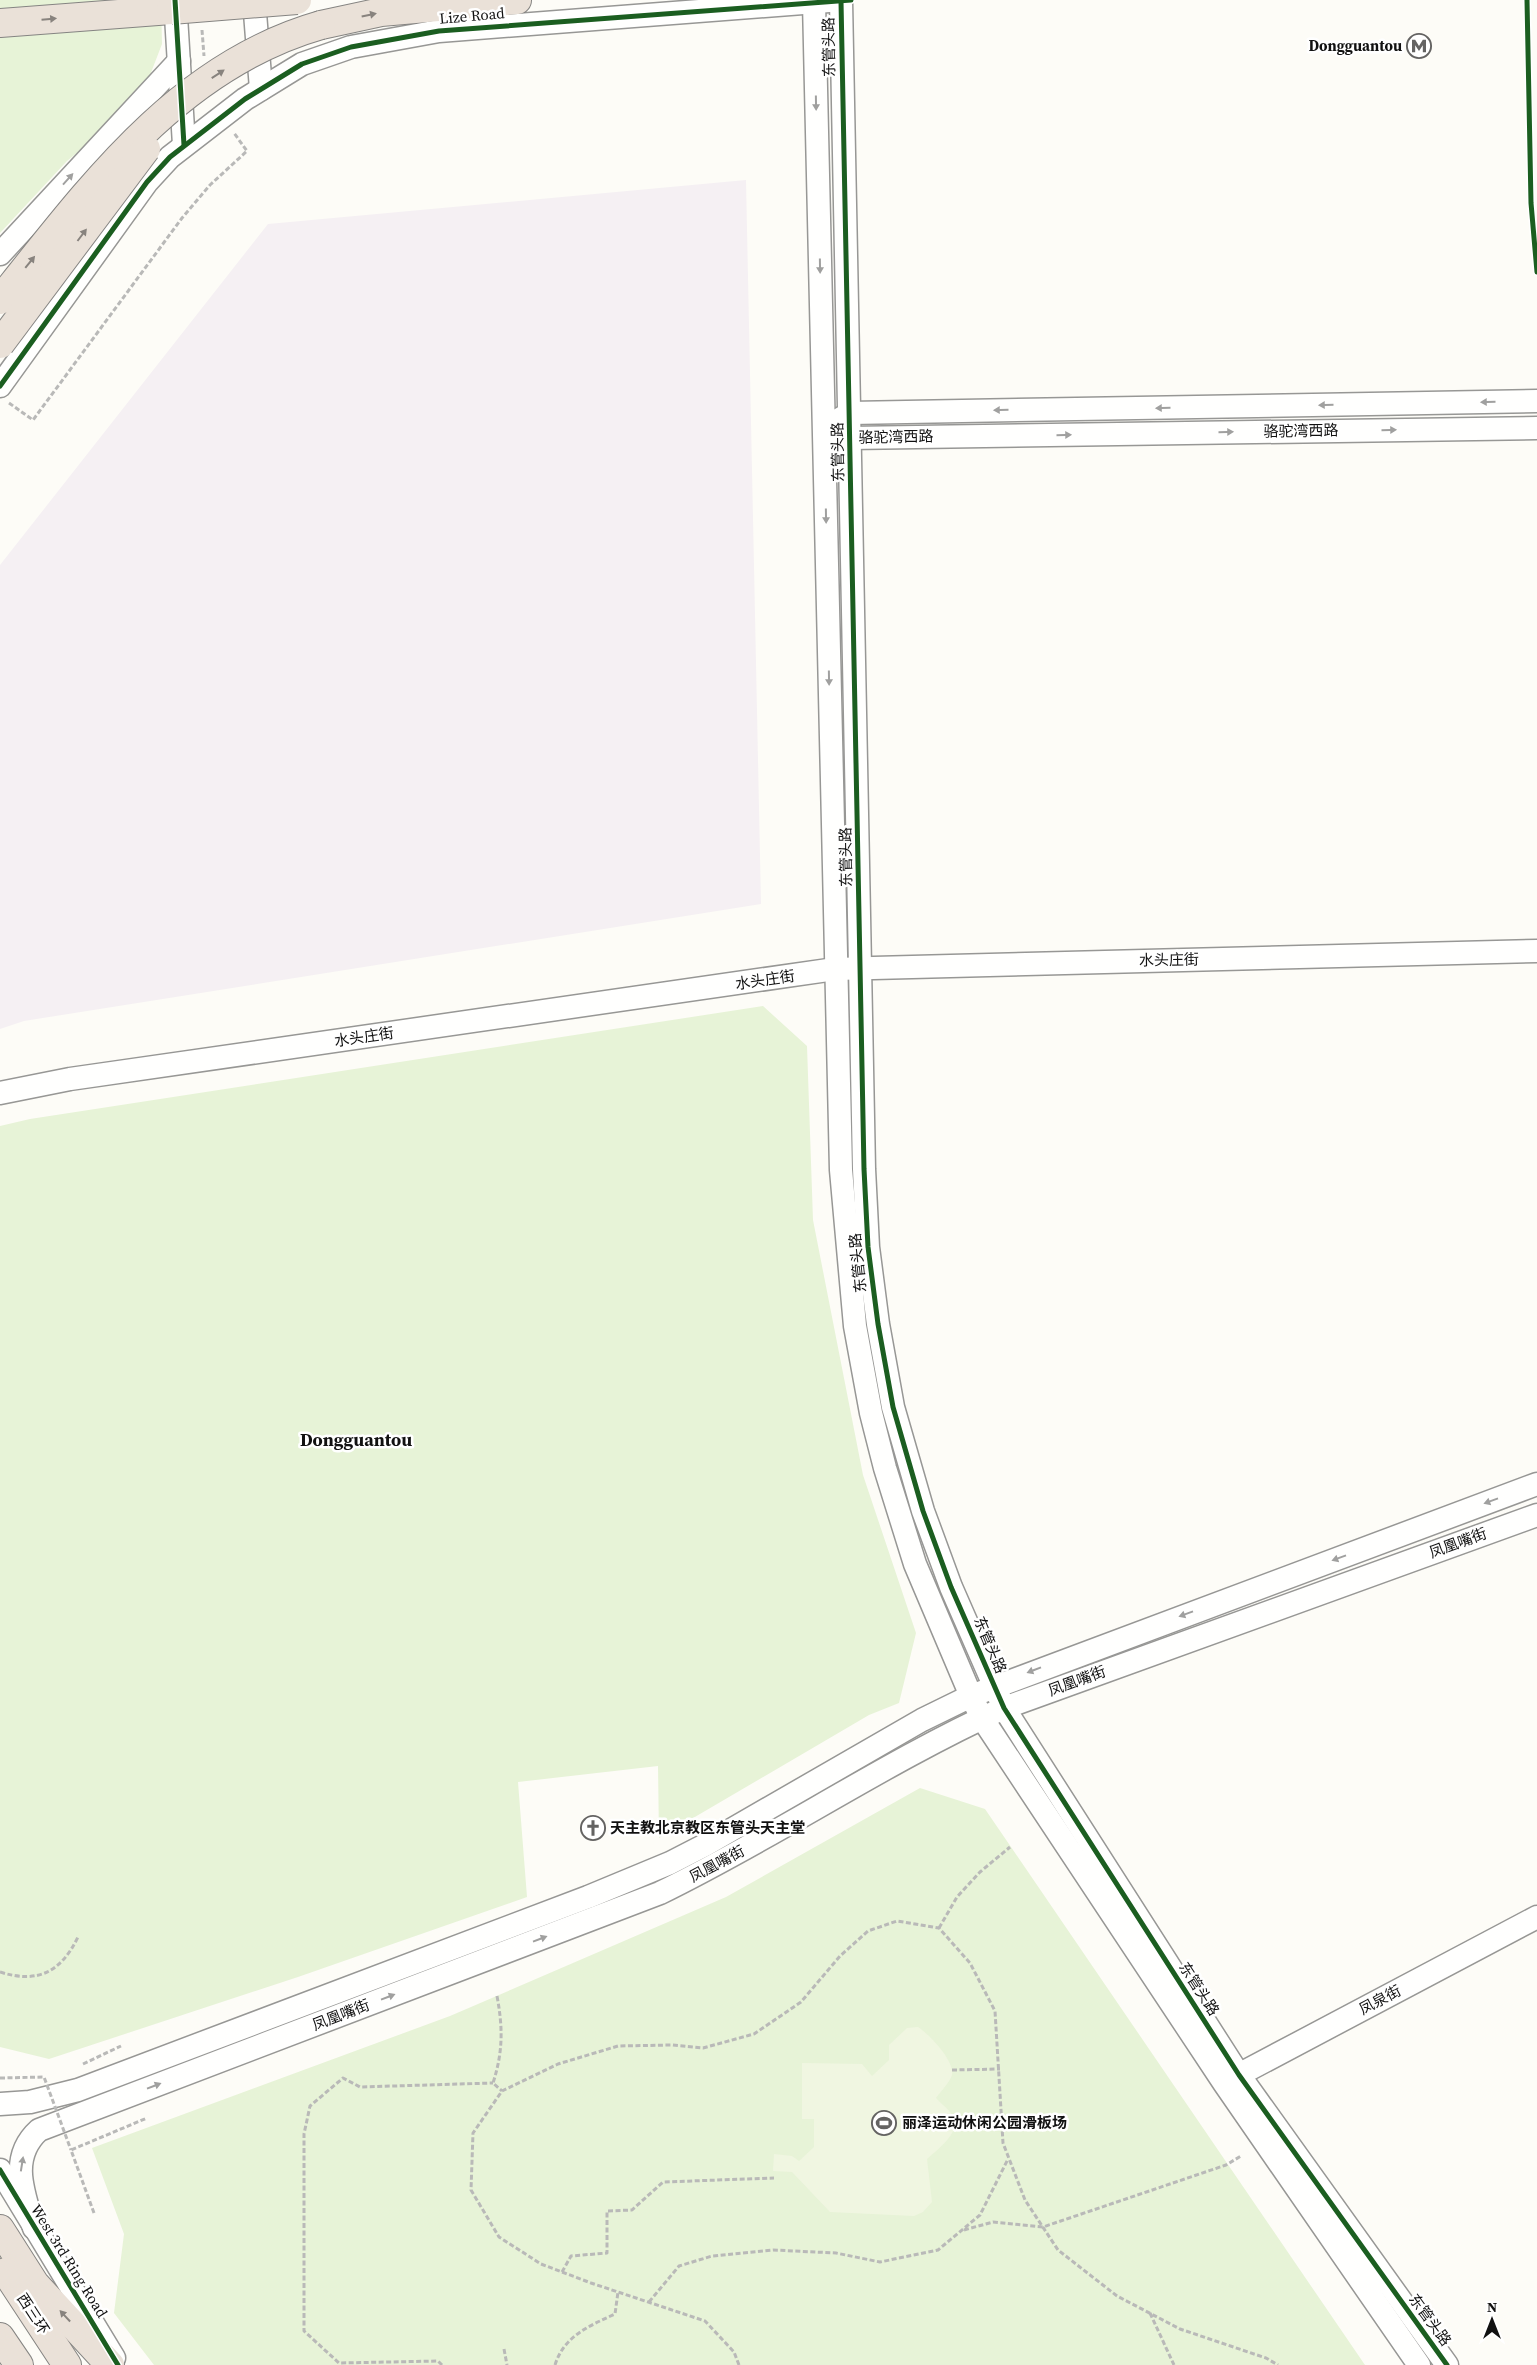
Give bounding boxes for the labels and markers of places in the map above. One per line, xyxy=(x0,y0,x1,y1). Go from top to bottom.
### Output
metro station icon: Dongguantou xyxy=(1406,33,1432,59)
place label: Dongguantou xyxy=(1309,35,1402,56)
church icon: 天主教北京教区东管头天主堂 xyxy=(580,1815,606,1841)
place label: 天主教北京教区东管头天主堂 xyxy=(610,1817,805,1838)
sports icon: 丽泽运动休闲公园滑板场 xyxy=(871,2110,897,2136)
place label: 丽泽运动休闲公园滑板场 xyxy=(902,2112,1067,2133)

